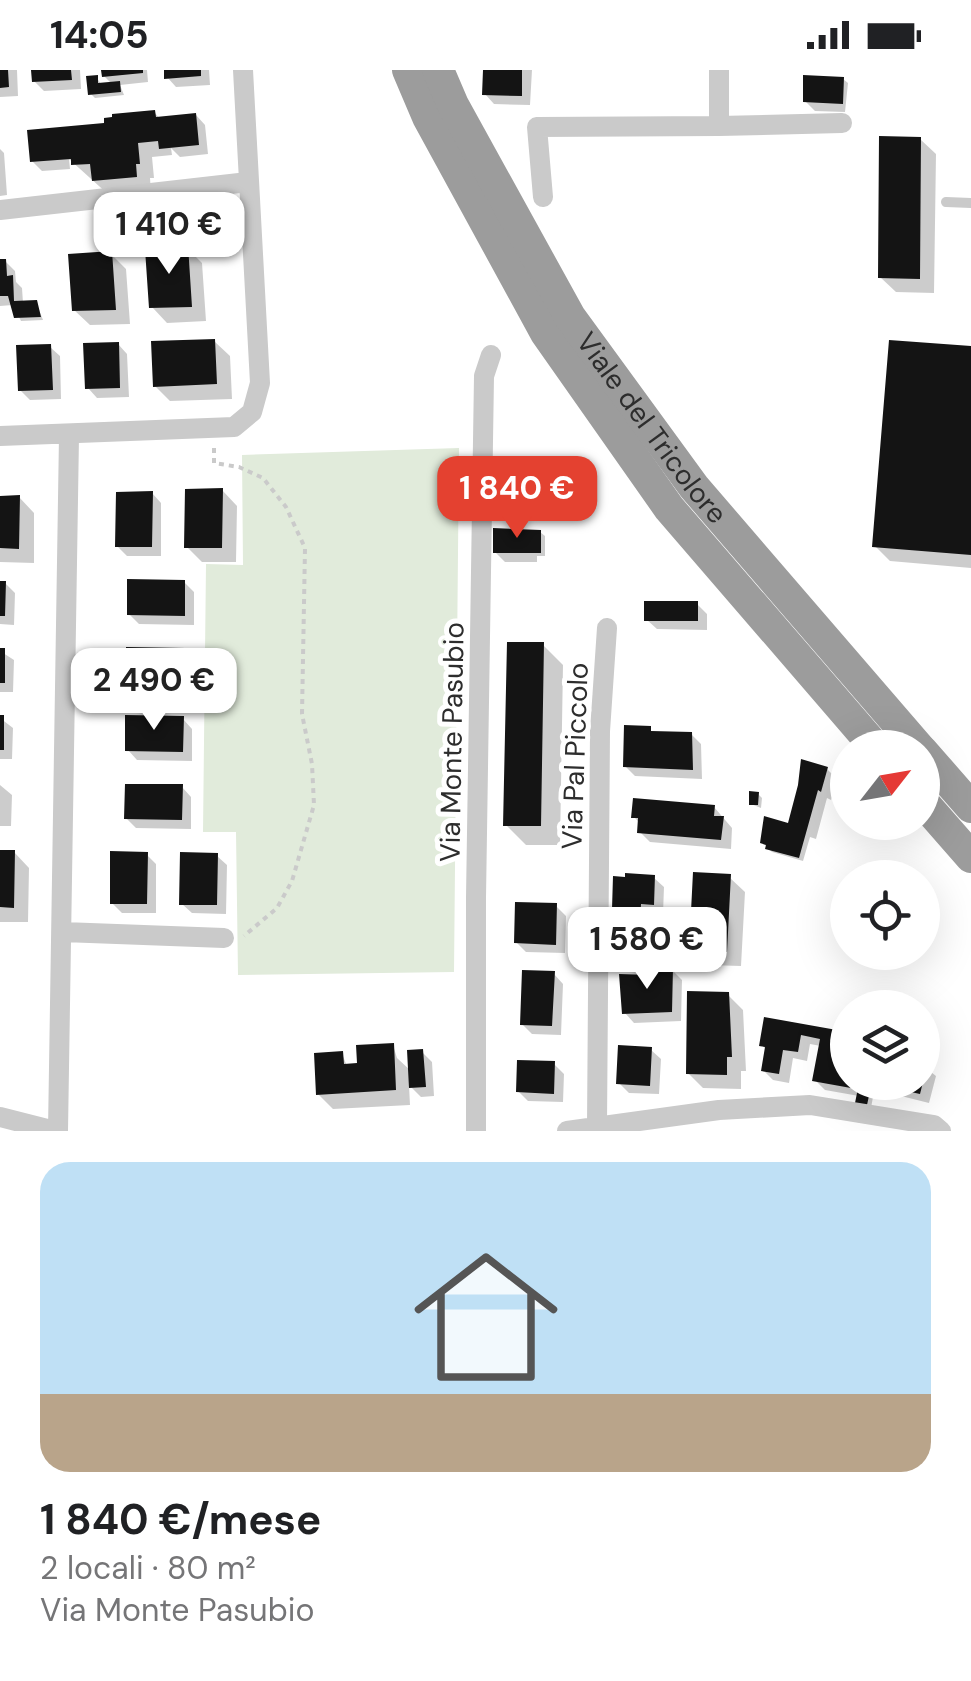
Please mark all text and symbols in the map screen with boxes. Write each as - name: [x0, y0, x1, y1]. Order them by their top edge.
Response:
- text: 14:05: [50, 10, 149, 60]
- pin: 1 410 €: [77, 192, 261, 277]
- text: 1 410 €: [116, 203, 222, 245]
- street label: Viale del Tricolore: [568, 325, 736, 531]
- pin: 1 840 €: [425, 456, 609, 541]
- text: 1 840 €: [459, 467, 575, 509]
- street label: Via Monte Pasubio: [431, 622, 473, 862]
- pin: 2 490 €: [62, 648, 246, 733]
- text: 2 490 €: [93, 659, 215, 701]
- street label: Via Pal Piccolo: [553, 662, 597, 850]
- north arrow: [830, 730, 940, 840]
- map controls: [830, 730, 940, 1100]
- button: locate: [830, 860, 940, 970]
- pin: 1 580 €: [555, 907, 739, 992]
- text: 1 580 €: [590, 918, 704, 960]
- button: layers: [830, 990, 940, 1100]
- icon: home: [396, 1227, 576, 1407]
- text: 1 840 €/mese: [40, 1492, 321, 1547]
- text: 2 locali · 80 m²: [40, 1547, 256, 1589]
- text: Via Monte Pasubio: [40, 1589, 314, 1631]

